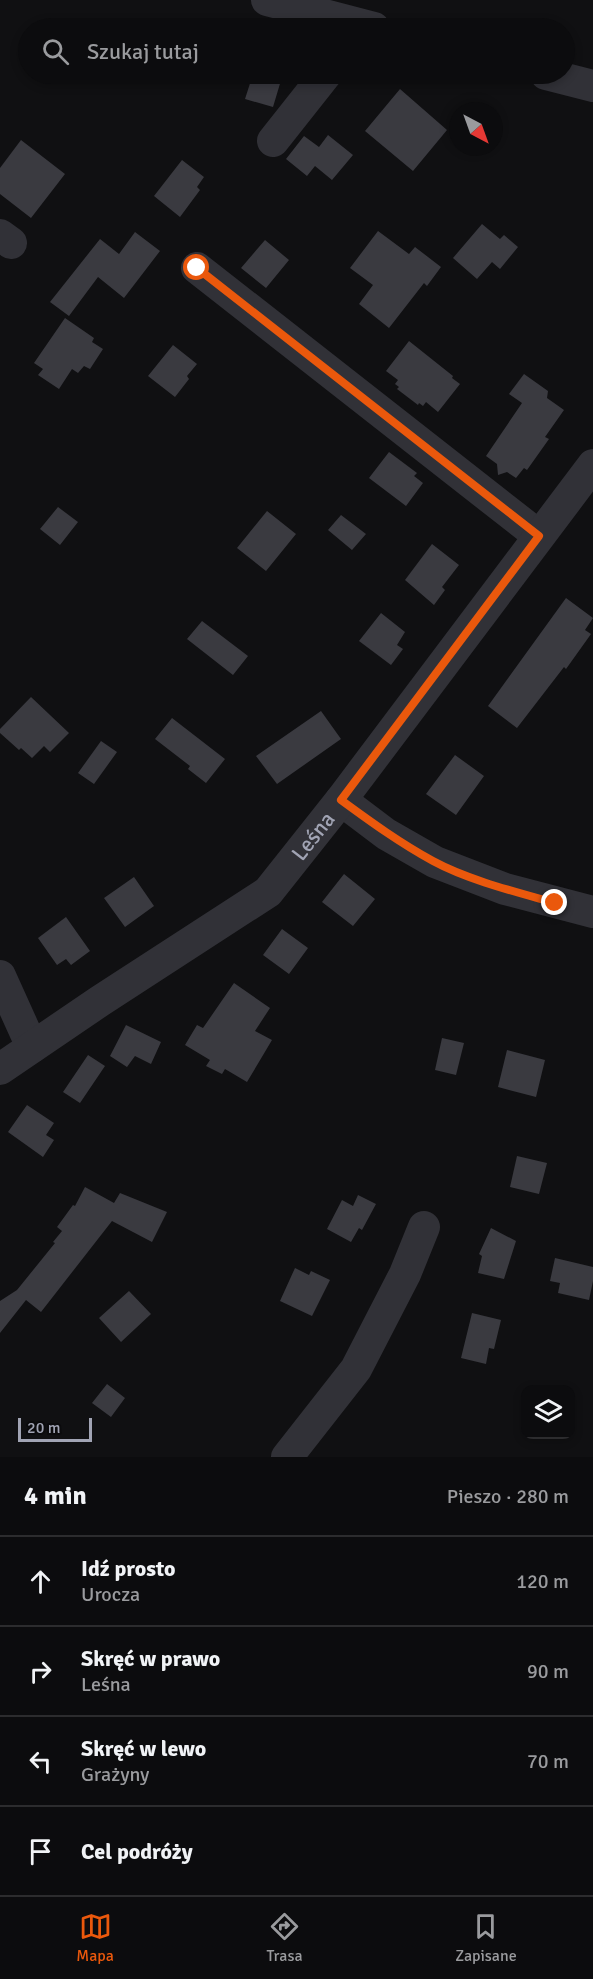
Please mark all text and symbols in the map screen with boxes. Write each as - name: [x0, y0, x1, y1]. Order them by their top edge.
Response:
- search box: [18, 18, 575, 84]
- icon: search: [39, 35, 72, 68]
- text: Szukaj tutaj: [87, 38, 199, 65]
- north arrow: [449, 102, 503, 156]
- route start: [183, 254, 209, 280]
- street label: Leśna: [285, 806, 340, 866]
- route end: [541, 889, 567, 915]
- map controls: [521, 1385, 575, 1439]
- button: layers: [521, 1385, 575, 1439]
- scale bar: [18, 1415, 92, 1442]
- text: 20 m: [27, 1418, 61, 1438]
- text: 4 min: [24, 1480, 87, 1512]
- text: Pieszo · 280 m: [447, 1484, 569, 1509]
- text: Idź prosto: [81, 1555, 176, 1582]
- icon: ahead: [24, 1565, 57, 1598]
- text: 120 m: [516, 1569, 569, 1594]
- text: Urocza: [81, 1582, 140, 1607]
- text: Skręć w prawo: [81, 1645, 220, 1672]
- icon: right: [24, 1655, 57, 1688]
- text: 90 m: [527, 1659, 569, 1684]
- text: Leśna: [81, 1672, 131, 1697]
- text: Skręć w lewo: [81, 1735, 206, 1762]
- icon: left: [24, 1745, 57, 1778]
- text: 70 m: [527, 1749, 569, 1774]
- text: Grażyny: [81, 1762, 149, 1787]
- icon: arrive: [24, 1835, 57, 1868]
- text: Cel podróży: [81, 1838, 193, 1865]
- tab: Mapa: [76, 1910, 114, 1966]
- tab: Trasa: [266, 1910, 303, 1966]
- tab: Zapisane: [455, 1910, 517, 1966]

